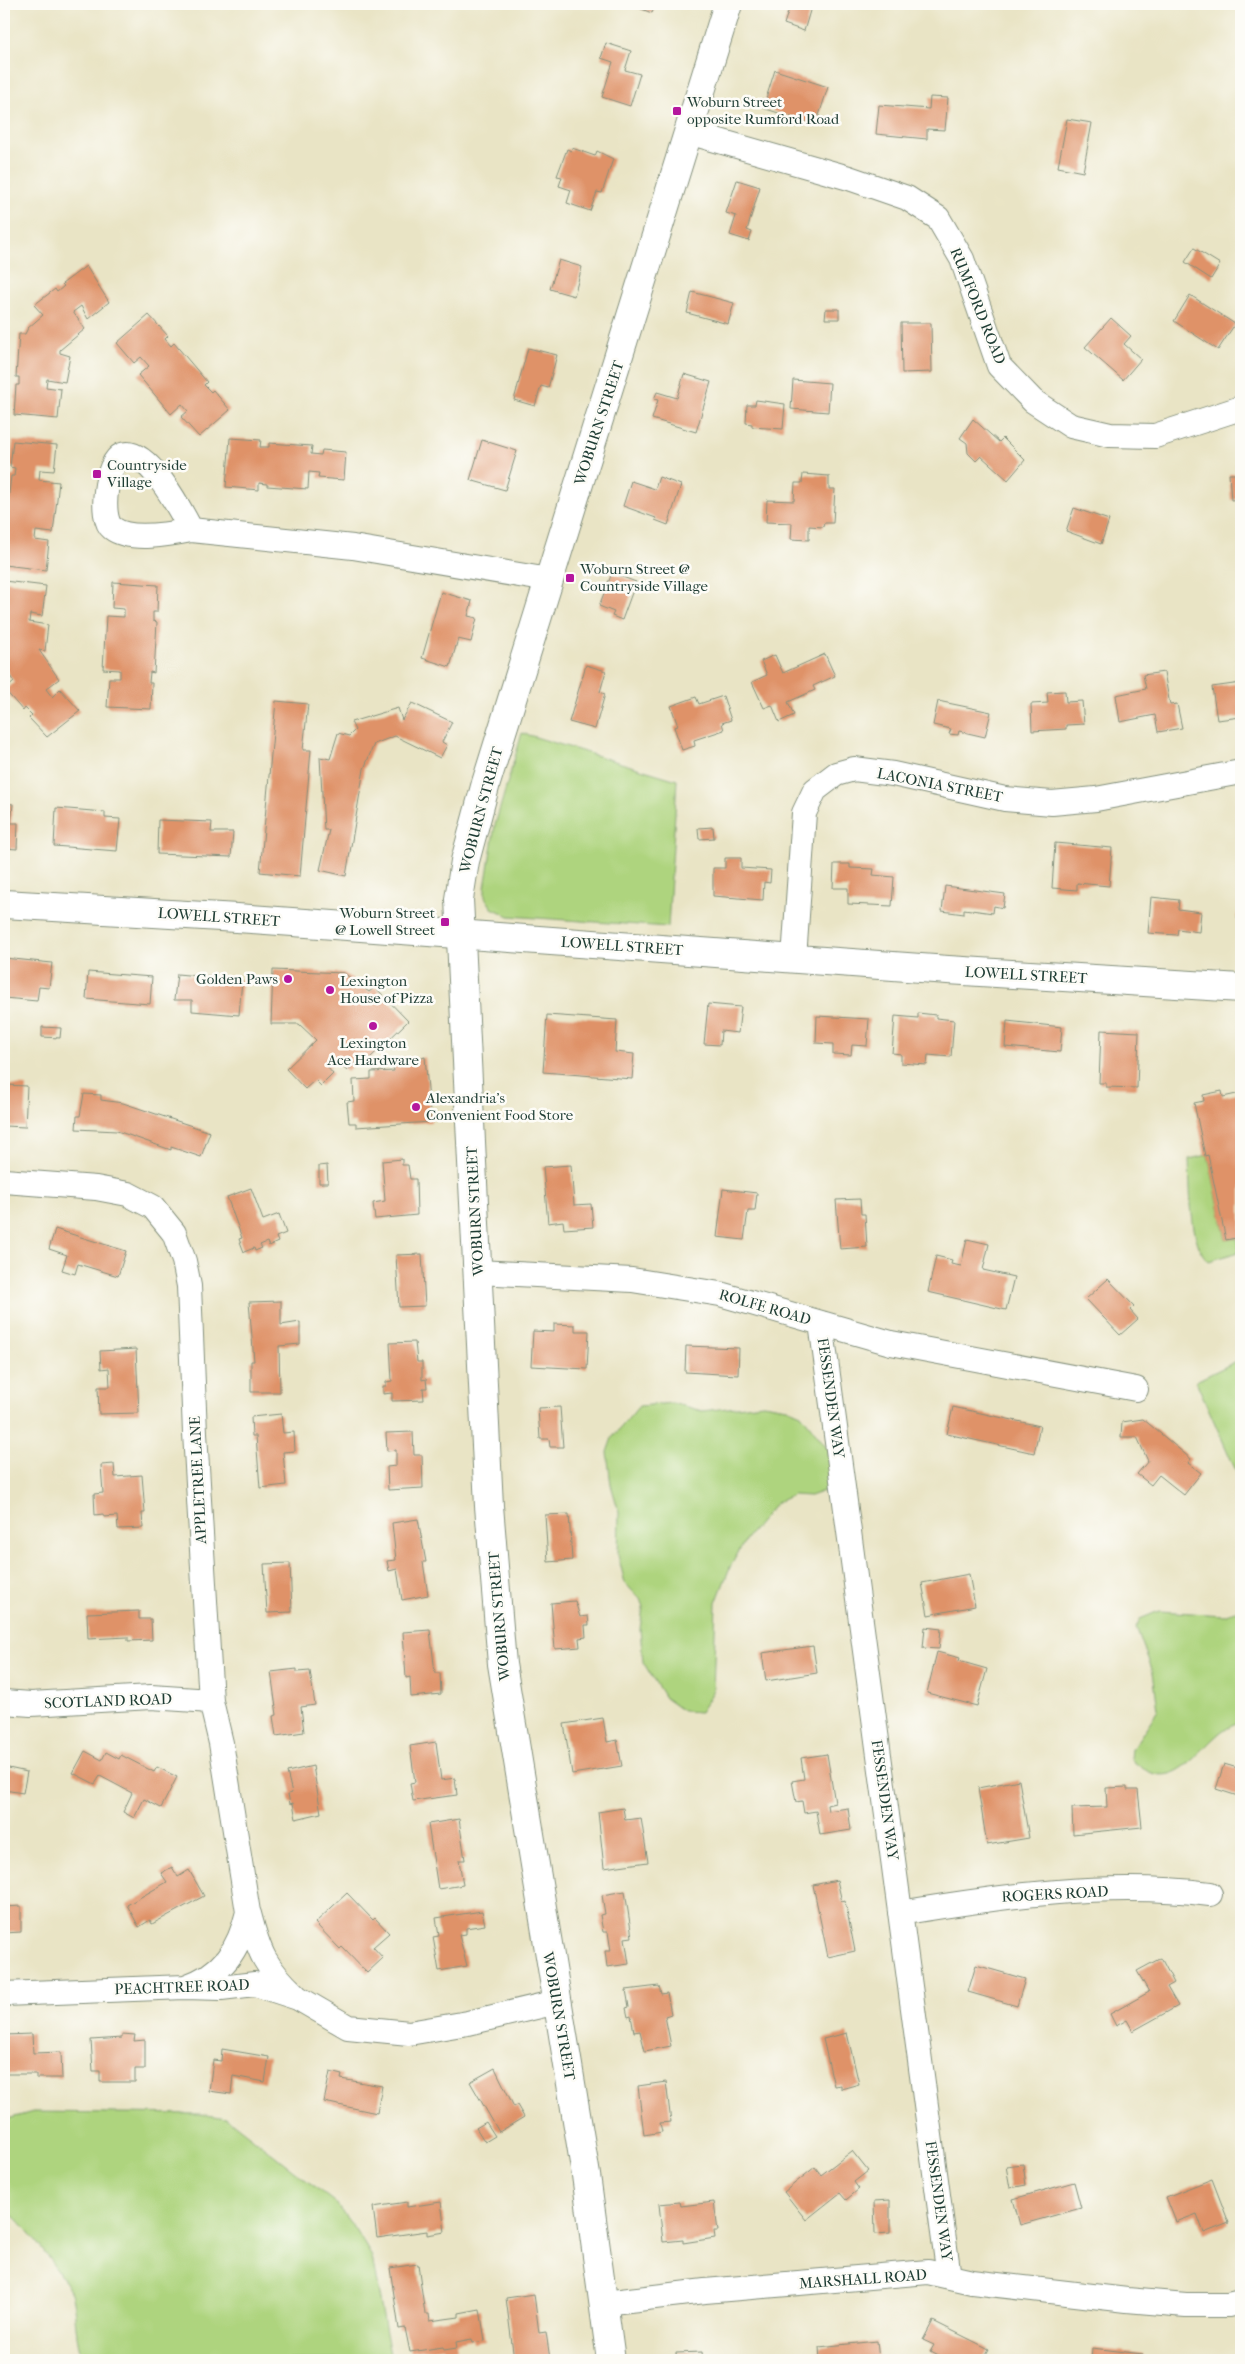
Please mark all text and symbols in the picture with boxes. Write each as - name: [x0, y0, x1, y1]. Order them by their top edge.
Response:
- place label: Woburn Street opposite Rumford Road: [686, 93, 840, 128]
- marker: Woburn Street opposite Rumford Road: [671, 105, 683, 117]
- street label: RUMFORD ROAD: [946, 245, 1010, 367]
- street label: WOBURN STREET: [570, 358, 628, 489]
- place label: Countryside Village: [106, 456, 187, 491]
- marker: Countryside Village: [91, 468, 103, 480]
- place label: Woburn Street @ Countryside Village: [579, 560, 708, 595]
- marker: Woburn Street @ Countryside Village: [564, 572, 576, 584]
- street label: WOBURN STREET: [455, 744, 507, 876]
- street label: LACONIA STREET: [876, 764, 1005, 806]
- street label: LOWELL STREET: [157, 904, 282, 930]
- place label: Woburn Street @ Lowell Street: [335, 904, 436, 939]
- marker: Woburn Street @ Lowell Street: [439, 916, 451, 928]
- street label: LOWELL STREET: [560, 933, 685, 959]
- street label: LOWELL STREET: [964, 963, 1089, 987]
- place label: Golden Paws: [196, 970, 278, 988]
- place label: Lexington House of Pizza: [340, 972, 434, 1007]
- marker: Golden Paws: [282, 973, 294, 985]
- marker: Lexington House of Pizza: [324, 984, 336, 996]
- marker: Lexington Ace Hardware: [367, 1020, 379, 1032]
- place label: Lexington Ace Hardware: [326, 1034, 419, 1069]
- place label: Alexandria's Convenient Food Store: [425, 1089, 574, 1124]
- marker: Alexandria's Convenient Food Store: [410, 1101, 422, 1113]
- street label: WOBURN STREET: [463, 1145, 487, 1277]
- street label: ROLFE ROAD: [717, 1285, 813, 1329]
- street label: FESSENDEN WAY: [814, 1337, 848, 1460]
- street label: APPLETREE LANE: [186, 1416, 210, 1545]
- street label: WOBURN STREET: [484, 1550, 514, 1683]
- street label: SCOTLAND ROAD: [44, 1690, 172, 1712]
- street label: FESSENDEN WAY: [868, 1739, 902, 1862]
- street label: ROGERS ROAD: [1001, 1882, 1109, 1906]
- street label: WOBURN STREET: [539, 1949, 579, 2082]
- street label: PEACHTREE ROAD: [114, 1976, 250, 1998]
- street label: FESSENDEN WAY: [922, 2140, 956, 2263]
- street label: MARSHALL ROAD: [798, 2266, 928, 2292]

